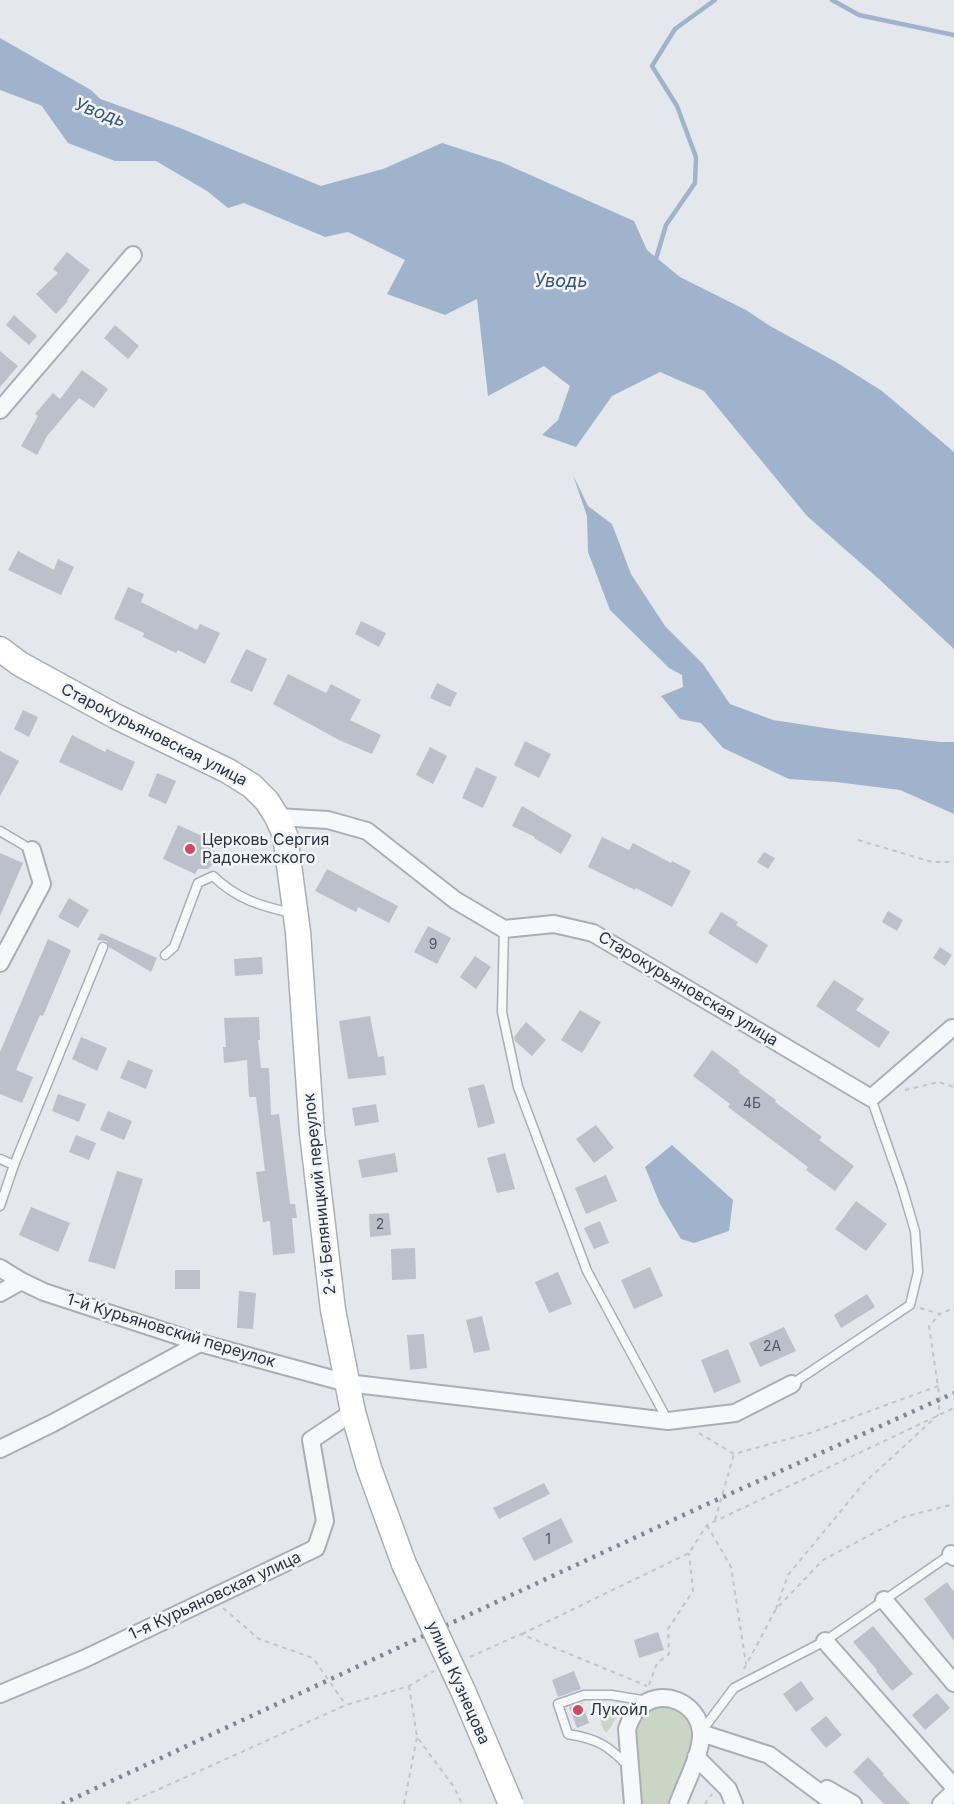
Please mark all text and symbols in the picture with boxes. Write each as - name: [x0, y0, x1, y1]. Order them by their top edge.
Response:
- water label: Уводь: [71, 94, 129, 132]
- water label: Уводь: [535, 271, 587, 293]
- street label: Старокурьяновская улица: [58, 680, 250, 790]
- place label: Церковь Сергия Радонежского: [202, 830, 329, 868]
- marker: Церковь Сергия Радонежского: [183, 842, 197, 856]
- street label: Старокурьяновская улица: [595, 928, 781, 1050]
- house number: 9: [429, 937, 437, 953]
- street label: 2-й Беляницкий переулок: [300, 1092, 340, 1296]
- house number: 4Б: [743, 1096, 761, 1112]
- house number: 2: [376, 1217, 384, 1233]
- street label: 1-й Курьяновский переулок: [64, 1290, 278, 1372]
- house number: 2А: [763, 1339, 781, 1355]
- house number: 1: [545, 1532, 551, 1548]
- street label: 1-я Курьяновская улица: [126, 1548, 304, 1644]
- street label: улица Кузнецова: [422, 1619, 494, 1747]
- place label: Лукойл: [590, 1700, 648, 1720]
- marker: Лукойл: [571, 1703, 585, 1717]

